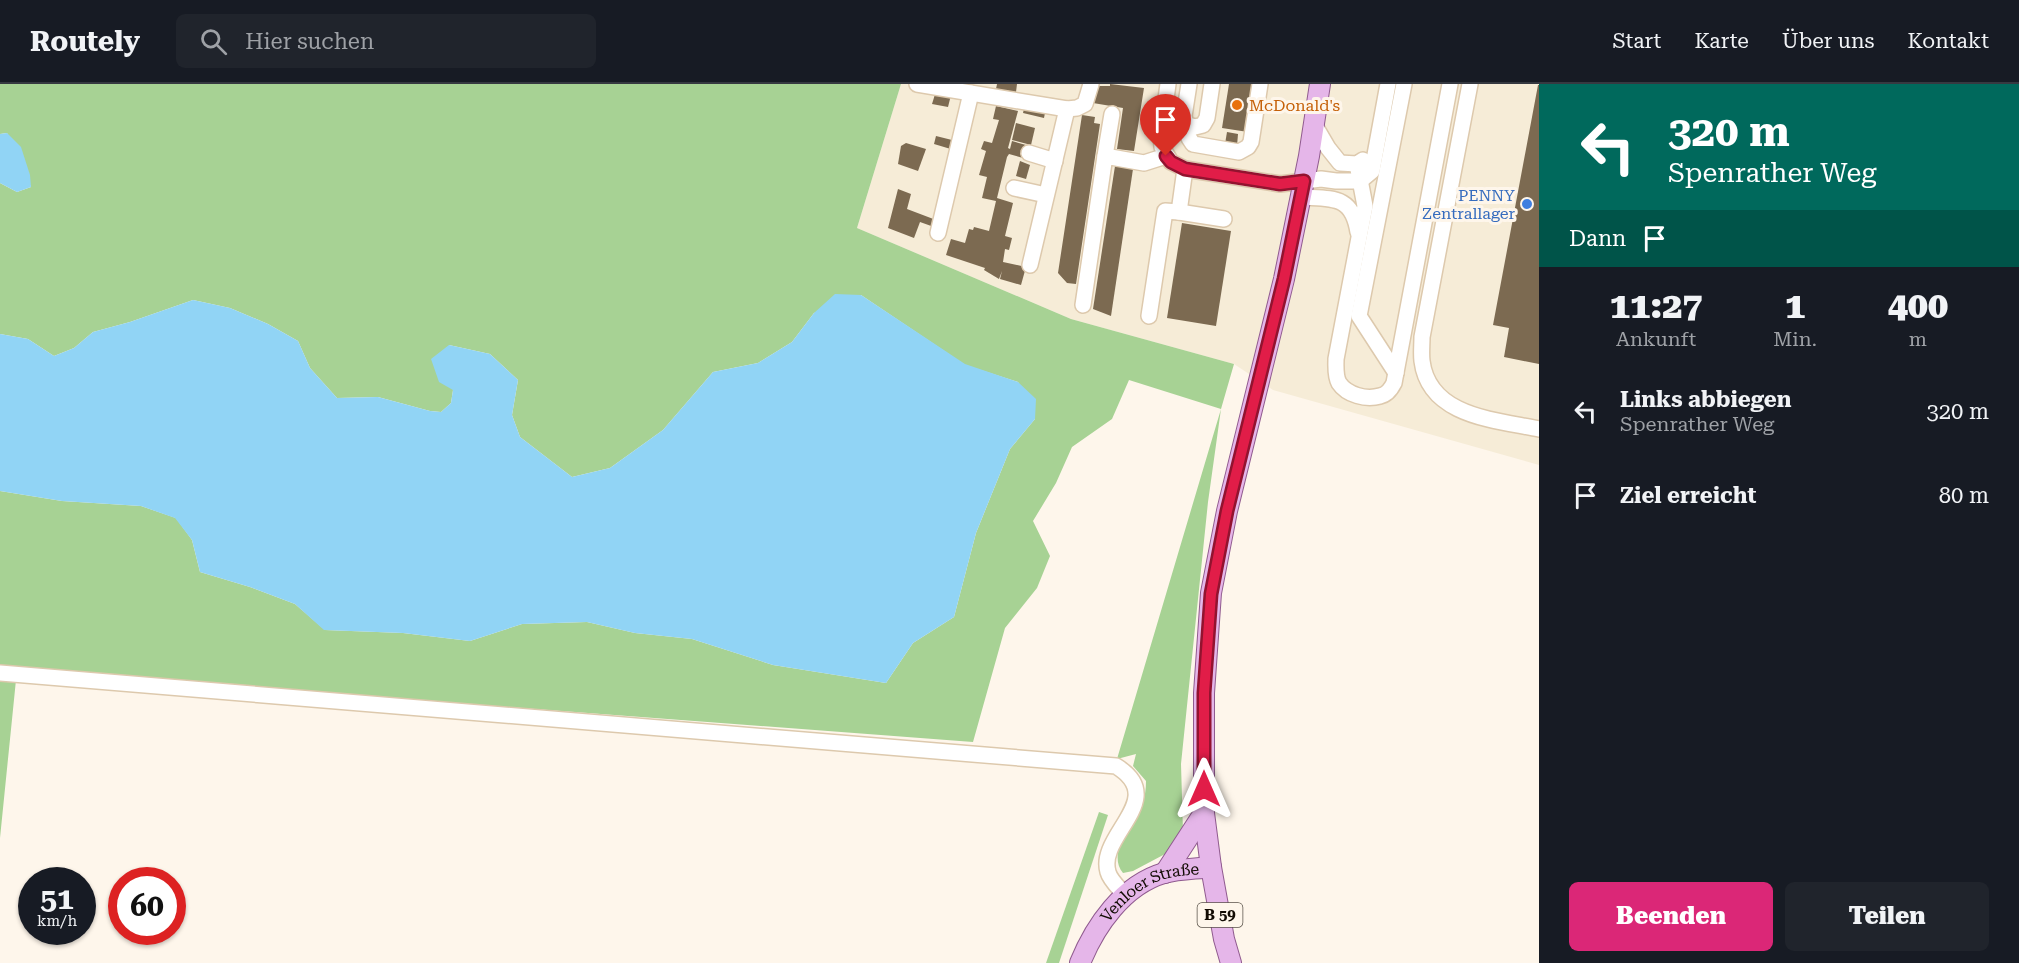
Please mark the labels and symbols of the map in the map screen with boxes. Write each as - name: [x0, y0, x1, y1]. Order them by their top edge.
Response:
- pin: [1140, 94, 1191, 156]
- place label: McDonald's: [1249, 96, 1341, 115]
- marker: McDonald's: [1230, 98, 1244, 112]
- place label: PENNY Zentrallager: [1422, 186, 1515, 223]
- marker: PENNY Zentrallager: [1520, 197, 1534, 211]
- position arrow: [1172, 757, 1236, 821]
- street label: Venloer Straße: [1096, 859, 1200, 926]
- speed limit sign: 60: [108, 867, 186, 945]
- road number: B 59: [1198, 903, 1242, 927]

